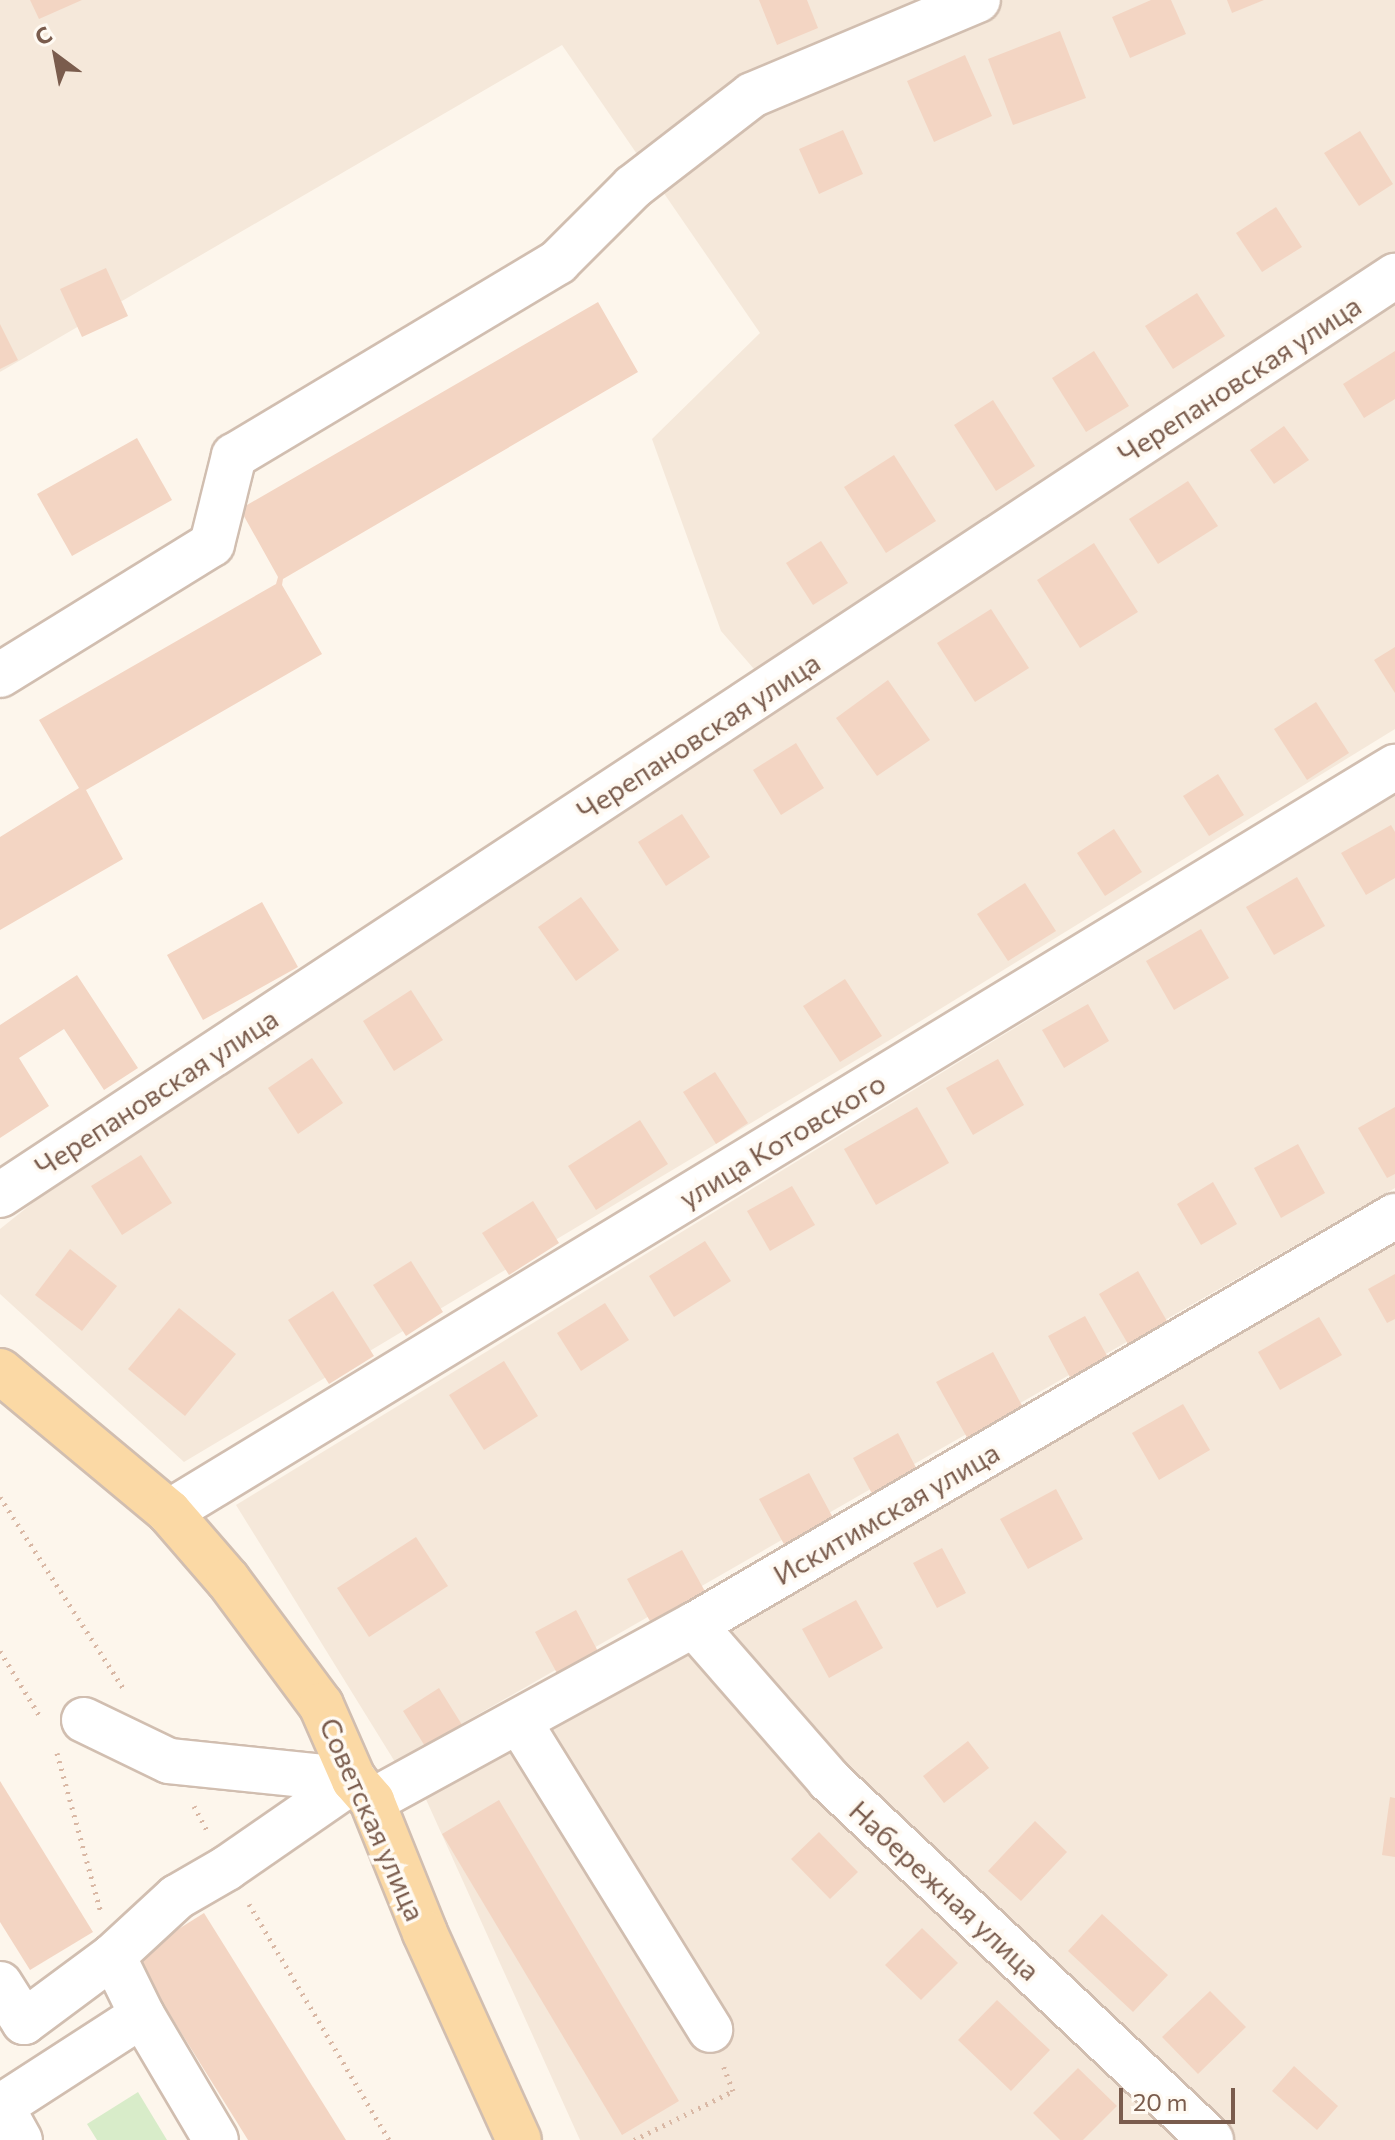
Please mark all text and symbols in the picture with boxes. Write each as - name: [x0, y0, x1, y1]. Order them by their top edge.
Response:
- north arrow: [16, 16, 96, 96]
- text: С: [29, 20, 57, 51]
- street label: Черепановская улица: [1111, 288, 1367, 470]
- street label: Черепановская улица: [570, 645, 826, 827]
- street label: Черепановская улица: [28, 1001, 284, 1183]
- street label: улица Котовского: [673, 1065, 891, 1215]
- street label: Искитимская улица: [767, 1435, 1005, 1591]
- street label: Советская улица: [313, 1712, 433, 1926]
- street label: Набережная улица: [843, 1793, 1047, 1987]
- scale bar: [1123, 2072, 1239, 2122]
- text: 20 m: [1133, 2087, 1187, 2116]

